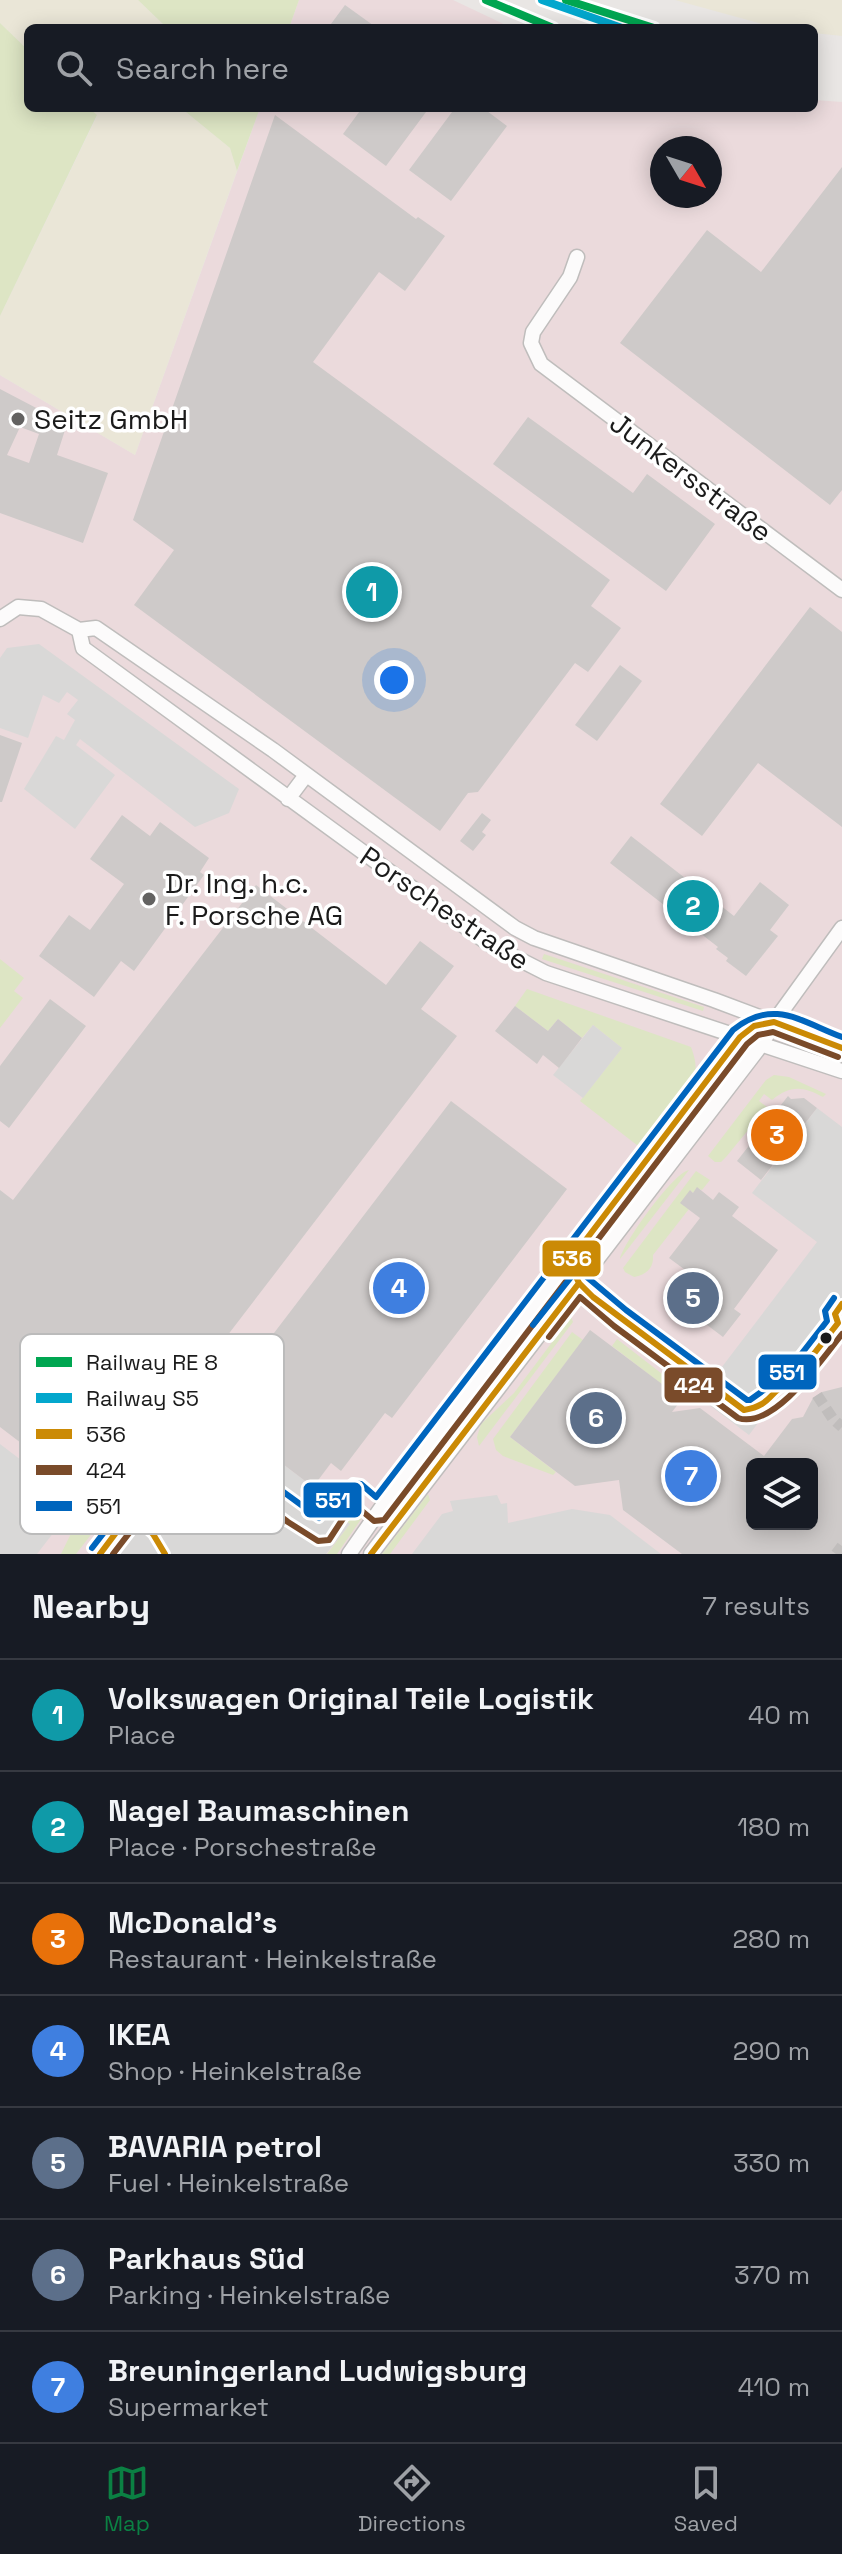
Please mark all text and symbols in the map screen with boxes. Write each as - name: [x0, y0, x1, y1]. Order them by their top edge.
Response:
- search box: [24, 24, 818, 112]
- icon: search: [52, 46, 96, 90]
- text: Search here: [116, 49, 289, 88]
- north arrow: [650, 136, 722, 208]
- place label: Seitz GmbH: [34, 401, 188, 437]
- street label: Junkersstraße: [603, 404, 779, 550]
- marker: Seitz GmbH: [9, 410, 27, 428]
- pin: 1: [346, 562, 398, 622]
- your location: [374, 660, 414, 700]
- street label: Porschestraße: [353, 838, 537, 978]
- place label: Dr. Ing. h.c. F. Porsche AG: [165, 865, 343, 933]
- pin: 2: [667, 876, 719, 936]
- marker: Dr. Ing. h.c. F. Porsche AG: [140, 890, 158, 908]
- pin: 3: [751, 1105, 803, 1165]
- line badge: 536: [541, 1239, 602, 1278]
- text: 536: [552, 1244, 592, 1272]
- pin: 4: [373, 1258, 425, 1318]
- pin: 5: [667, 1268, 719, 1328]
- unlabelled marker: [818, 1330, 834, 1346]
- legend: [20, 1334, 284, 1534]
- text: Railway RE 8: [86, 1348, 218, 1376]
- line badge: 551: [757, 1353, 818, 1391]
- text: 551: [769, 1358, 805, 1386]
- line badge: 424: [663, 1366, 724, 1404]
- text: 424: [674, 1371, 714, 1399]
- text: Railway S5: [86, 1384, 199, 1412]
- pin: 6: [570, 1388, 622, 1448]
- text: 536: [86, 1420, 126, 1448]
- pin: 7: [665, 1446, 717, 1506]
- text: 424: [86, 1456, 126, 1484]
- map controls: [746, 1458, 818, 1530]
- button: layers: [746, 1458, 818, 1530]
- line badge: 551: [302, 1481, 363, 1519]
- text: 551: [315, 1486, 351, 1514]
- text: 551: [86, 1492, 121, 1520]
- text: Nearby: [32, 1585, 150, 1628]
- text: 7 results: [702, 1589, 810, 1623]
- text: Volkswagen Original Teile Logistik: [108, 1679, 594, 1718]
- text: 1: [52, 1698, 64, 1732]
- text: 40 m: [748, 1698, 810, 1732]
- text: Place: [108, 1718, 176, 1752]
- text: Nagel Baumaschinen: [108, 1791, 409, 1830]
- text: 2: [50, 1810, 66, 1844]
- text: 180 m: [737, 1810, 810, 1844]
- text: Place · Porschestraße: [108, 1830, 377, 1864]
- text: McDonald's: [108, 1903, 278, 1942]
- text: 3: [50, 1922, 66, 1956]
- text: 280 m: [732, 1922, 810, 1956]
- text: Restaurant · Heinkelstraße: [108, 1942, 437, 1976]
- text: IKEA: [108, 2015, 170, 2054]
- text: 4: [50, 2034, 66, 2068]
- text: 290 m: [733, 2034, 810, 2068]
- text: Shop · Heinkelstraße: [108, 2054, 362, 2088]
- text: BAVARIA petrol: [108, 2127, 322, 2166]
- text: 5: [50, 2146, 66, 2180]
- text: 330 m: [733, 2146, 810, 2180]
- text: Fuel · Heinkelstraße: [108, 2166, 349, 2200]
- text: Parkhaus Süd: [108, 2239, 305, 2278]
- text: 6: [50, 2258, 66, 2292]
- text: 370 m: [734, 2258, 810, 2292]
- text: Parking · Heinkelstraße: [108, 2278, 391, 2312]
- text: Breuningerland Ludwigsburg: [108, 2351, 527, 2390]
- text: 7: [51, 2370, 65, 2404]
- text: 410 m: [738, 2370, 810, 2404]
- text: Supermarket: [108, 2390, 269, 2424]
- tab: Map: [104, 2461, 150, 2537]
- tab: Directions: [358, 2461, 466, 2537]
- tab: Saved: [674, 2461, 738, 2537]

